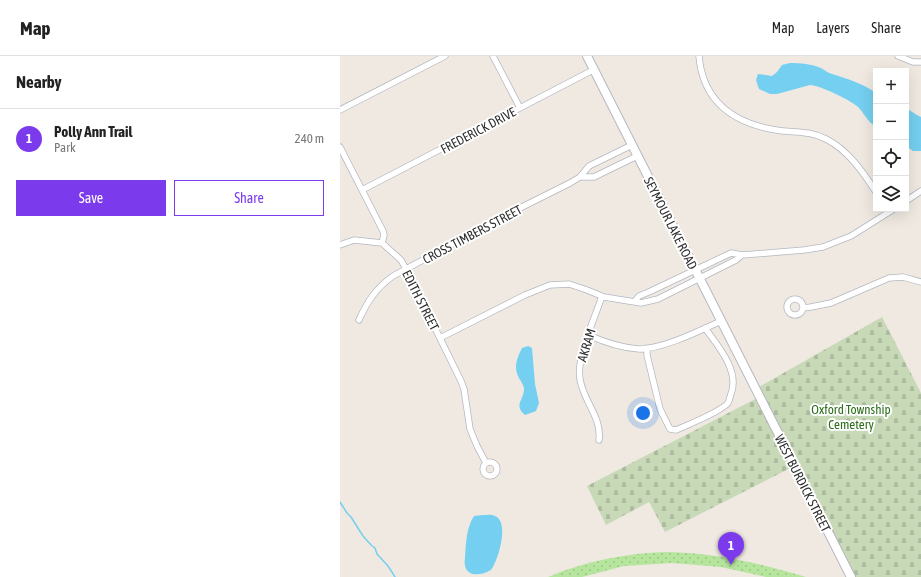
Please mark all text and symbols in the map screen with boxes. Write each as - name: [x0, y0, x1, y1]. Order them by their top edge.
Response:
- text: Map: [20, 17, 51, 39]
- text: Map: [772, 20, 794, 36]
- text: Layers: [816, 20, 849, 36]
- text: Share: [871, 20, 901, 36]
- map controls: [873, 68, 909, 212]
- button: +: [873, 68, 909, 104]
- text: Nearby: [16, 72, 62, 92]
- street label: FREDERICK DRIVE: [438, 104, 519, 157]
- button: −: [873, 104, 909, 140]
- text: Polly Ann Trail: [54, 123, 132, 140]
- text: 1: [26, 131, 32, 146]
- text: 240 m: [295, 131, 324, 146]
- text: Park: [54, 140, 76, 155]
- button: locate: [873, 140, 909, 176]
- street label: SEYMOUR LAKE ROAD: [641, 174, 700, 272]
- button: layers: [873, 176, 909, 212]
- button: Save: [16, 180, 166, 216]
- button: Share: [174, 180, 324, 216]
- street label: CROSS TIMBERS STREET: [420, 202, 525, 267]
- street label: EDITH STREET: [399, 268, 442, 333]
- street label: AKRAM: [574, 327, 599, 364]
- park label: Oxford Township Cemetery: [811, 402, 891, 432]
- your location: [633, 403, 653, 423]
- street label: WEST BURDICK STREET: [772, 432, 834, 535]
- pin: 1: [718, 532, 744, 565]

